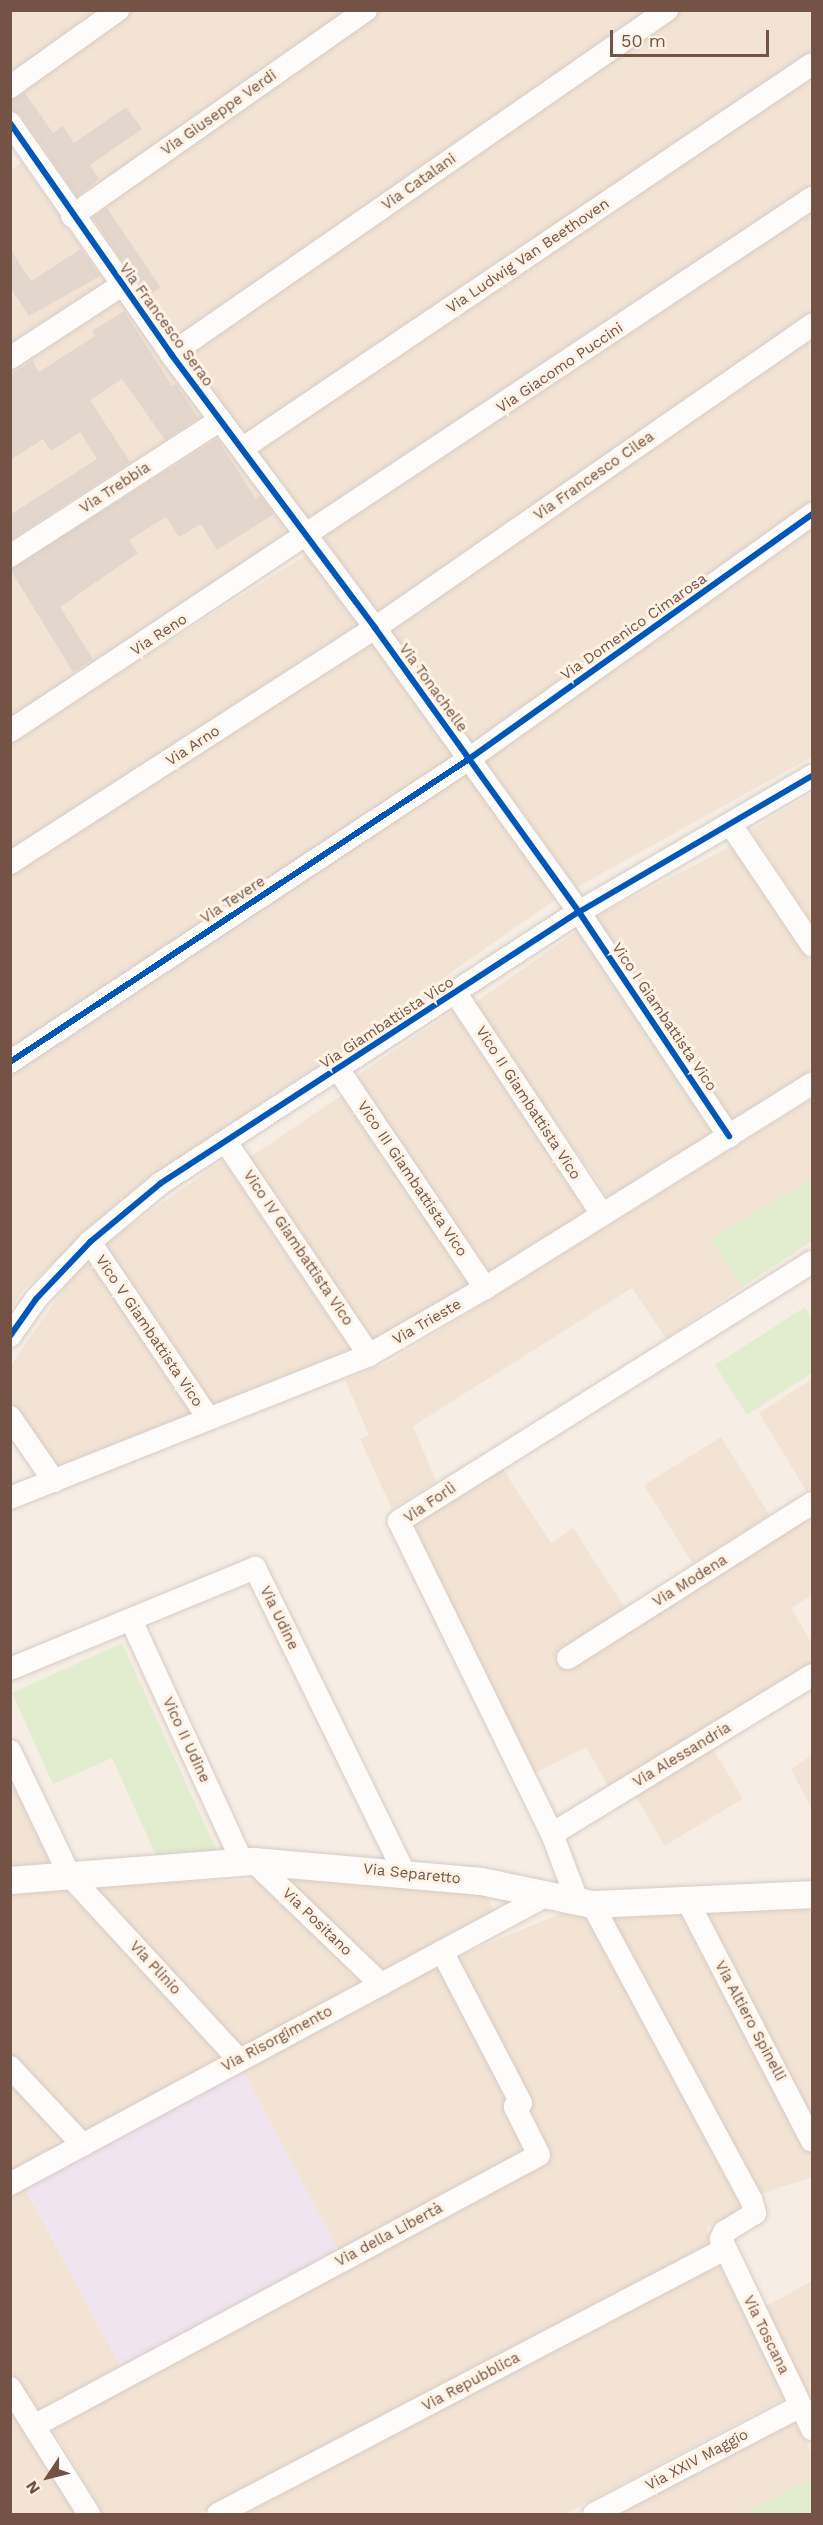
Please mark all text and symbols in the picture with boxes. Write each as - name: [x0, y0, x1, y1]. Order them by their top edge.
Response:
- scale bar: [613, 18, 772, 56]
- text: 50 m: [621, 30, 666, 51]
- street label: Via Giuseppe Verdi: [158, 66, 280, 160]
- street label: Via Catalani: [378, 150, 460, 214]
- street label: Via Ludwig Van Beethoven: [443, 194, 613, 318]
- street label: Via Francesco Serao: [115, 260, 217, 390]
- street label: Via Giacomo Puccini: [493, 319, 627, 417]
- street label: Via Francesco Cilea: [530, 428, 658, 524]
- street label: Via Trebbia: [76, 458, 154, 518]
- street label: Via Domenico Cimarosa: [557, 570, 711, 684]
- street label: Via Reno: [127, 610, 191, 660]
- street label: Via Tonachelle: [395, 640, 471, 736]
- street label: Via Arno: [162, 722, 224, 770]
- street label: Via Tevere: [197, 872, 269, 928]
- street label: Vico I Giambattista Vico: [607, 939, 721, 1095]
- street label: Via Giambattista Vico: [316, 973, 458, 1073]
- street label: Vico II Giambattista Vico: [471, 1023, 585, 1183]
- street label: Vico III Giambattista Vico: [353, 1098, 471, 1260]
- street label: Vico IV Giambattista Vico: [239, 1166, 357, 1330]
- street label: Vico V Giambattista Vico: [91, 1251, 207, 1411]
- street label: Via Trieste: [389, 1295, 465, 1349]
- street label: Via Forlì: [400, 1479, 460, 1527]
- street label: Via Modena: [649, 1551, 731, 1611]
- street label: Via Udine: [256, 1583, 302, 1653]
- street label: Vico II Udine: [158, 1694, 214, 1786]
- street label: Via Alessandria: [629, 1718, 735, 1792]
- street label: Via Separetto: [362, 1860, 462, 1888]
- street label: Via Positano: [278, 1884, 356, 1960]
- street label: Via Plinio: [125, 1937, 185, 1999]
- street label: Via Altiero Spinelli: [710, 1957, 790, 2085]
- street label: Via Risorgimento: [218, 2002, 336, 2076]
- street label: Via della Libertà: [332, 2199, 446, 2271]
- street label: Via Toscana: [739, 2292, 793, 2378]
- street label: Via Repubblica: [419, 2349, 523, 2415]
- street label: Via XXIV Maggio: [642, 2425, 752, 2495]
- north arrow: [18, 2447, 78, 2507]
- text: N: [22, 2477, 44, 2498]

